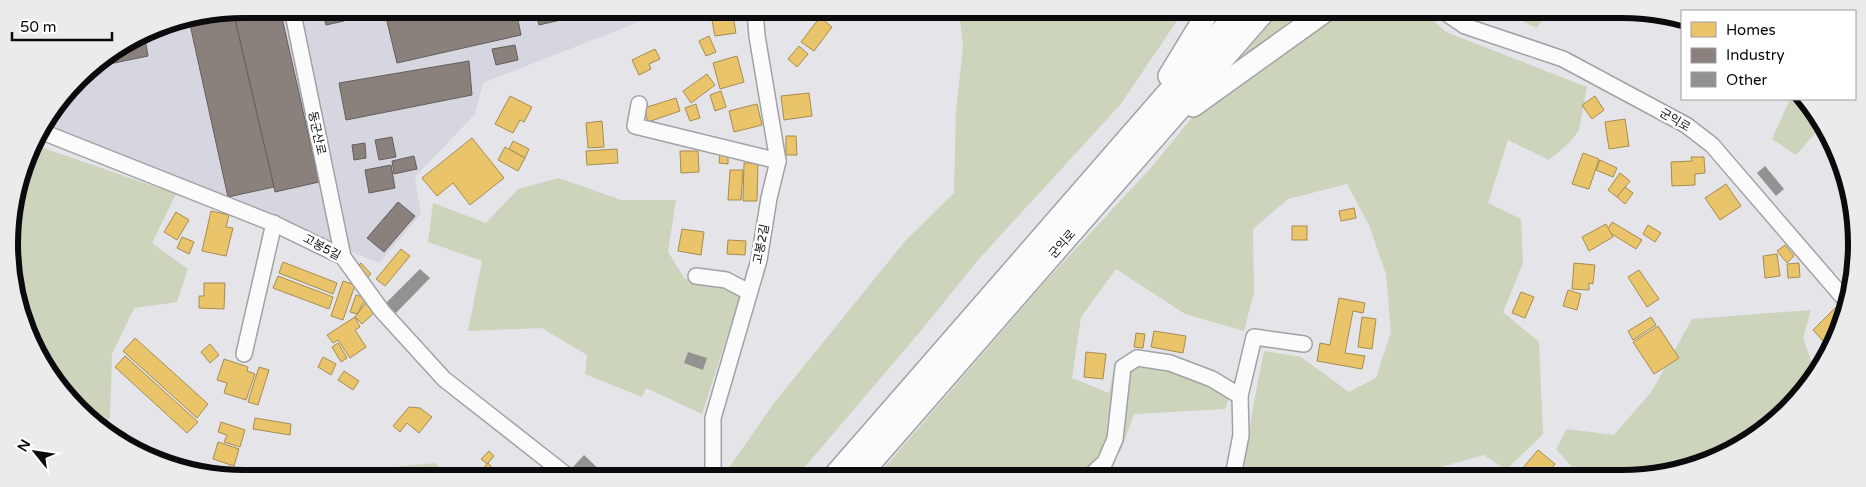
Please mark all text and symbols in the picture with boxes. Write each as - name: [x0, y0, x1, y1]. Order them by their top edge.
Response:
- scale bar: [12, 10, 112, 42]
- legend: [1681, 10, 1856, 100]
- text: 50 m: [20, 18, 57, 36]
- text: Homes: [1726, 21, 1776, 39]
- text: Industry: [1726, 46, 1785, 64]
- text: Other: [1726, 71, 1768, 89]
- street label: 군익로: [1657, 106, 1693, 134]
- street label: 동군산로: [306, 110, 328, 156]
- street label: 고봉2길: [750, 223, 772, 265]
- street label: 군익로: [1046, 227, 1078, 261]
- street label: 고봉5길: [301, 231, 343, 263]
- north arrow: [10, 427, 60, 477]
- text: N: [14, 437, 34, 455]

